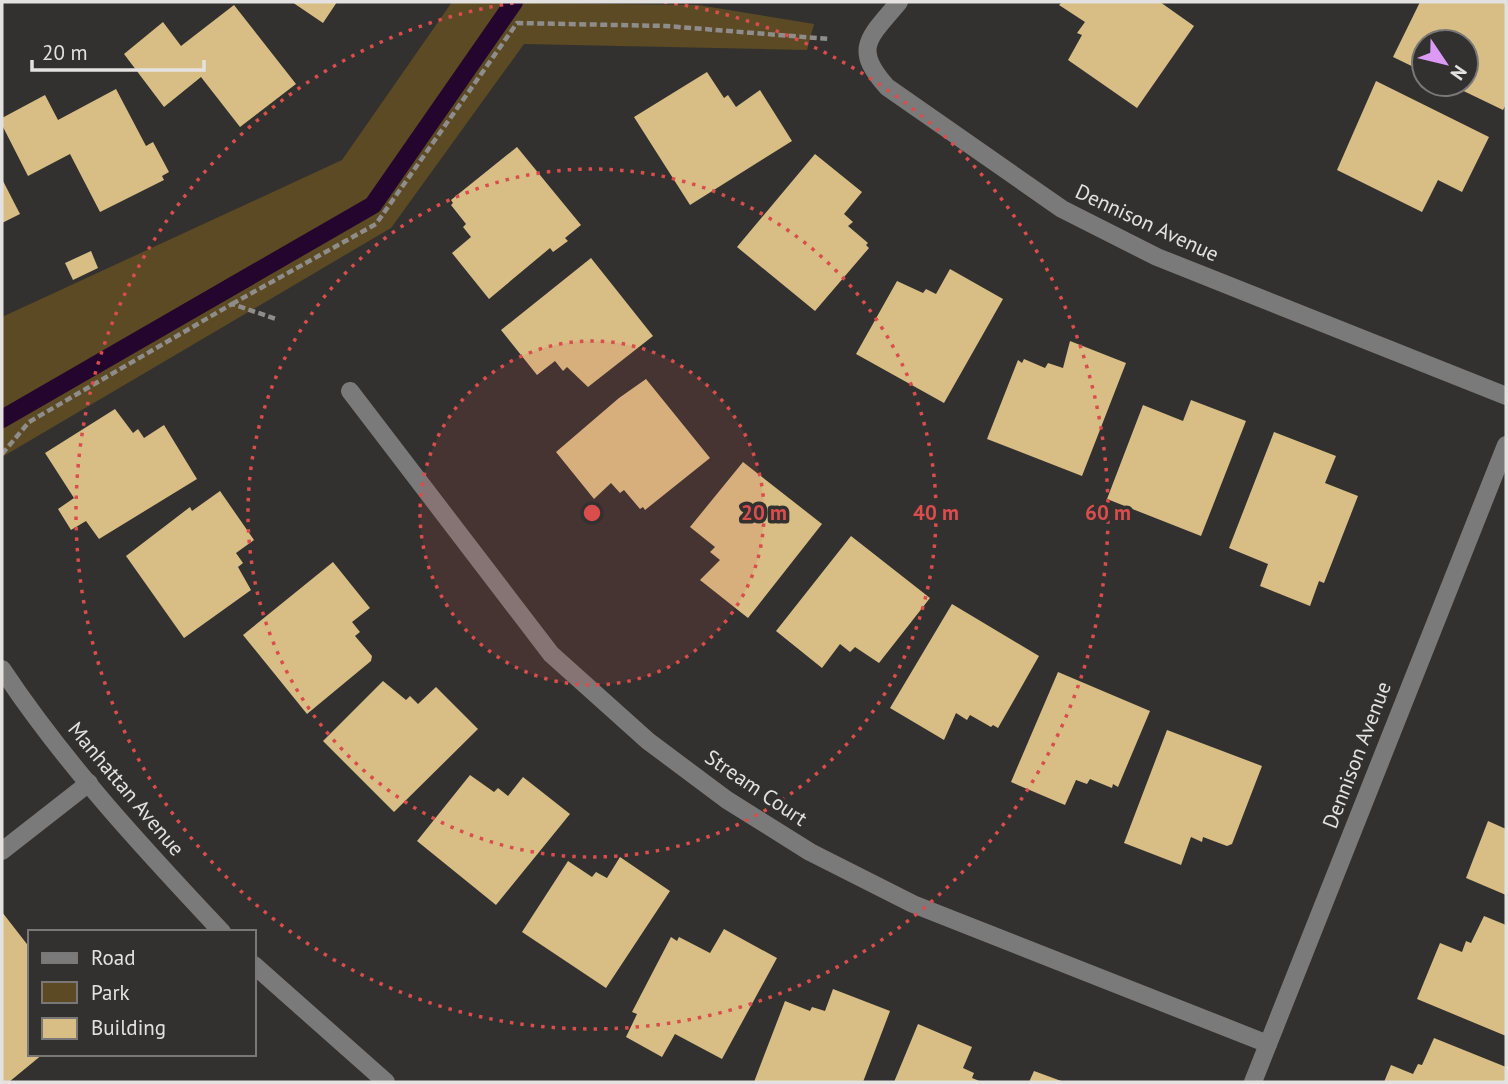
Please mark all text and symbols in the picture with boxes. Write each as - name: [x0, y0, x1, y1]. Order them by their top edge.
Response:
- scale bar: [32, 28, 203, 72]
- north arrow: [1410, 28, 1480, 98]
- text: 20 m: [42, 39, 88, 66]
- text: N: [1446, 61, 1472, 85]
- street label: Dennison Avenue: [1071, 178, 1223, 268]
- text: 20 m: [741, 499, 787, 526]
- text: 40 m: [913, 499, 959, 526]
- text: 60 m: [1085, 499, 1131, 526]
- centre of rings: [580, 501, 604, 525]
- street label: Dennison Avenue: [1316, 678, 1397, 832]
- street label: Manhattan Avenue: [62, 716, 190, 861]
- street label: Stream Court: [700, 743, 813, 832]
- legend: [28, 930, 256, 1056]
- text: Road: [91, 944, 135, 971]
- text: Park: [91, 979, 130, 1006]
- text: Building: [91, 1014, 166, 1041]

